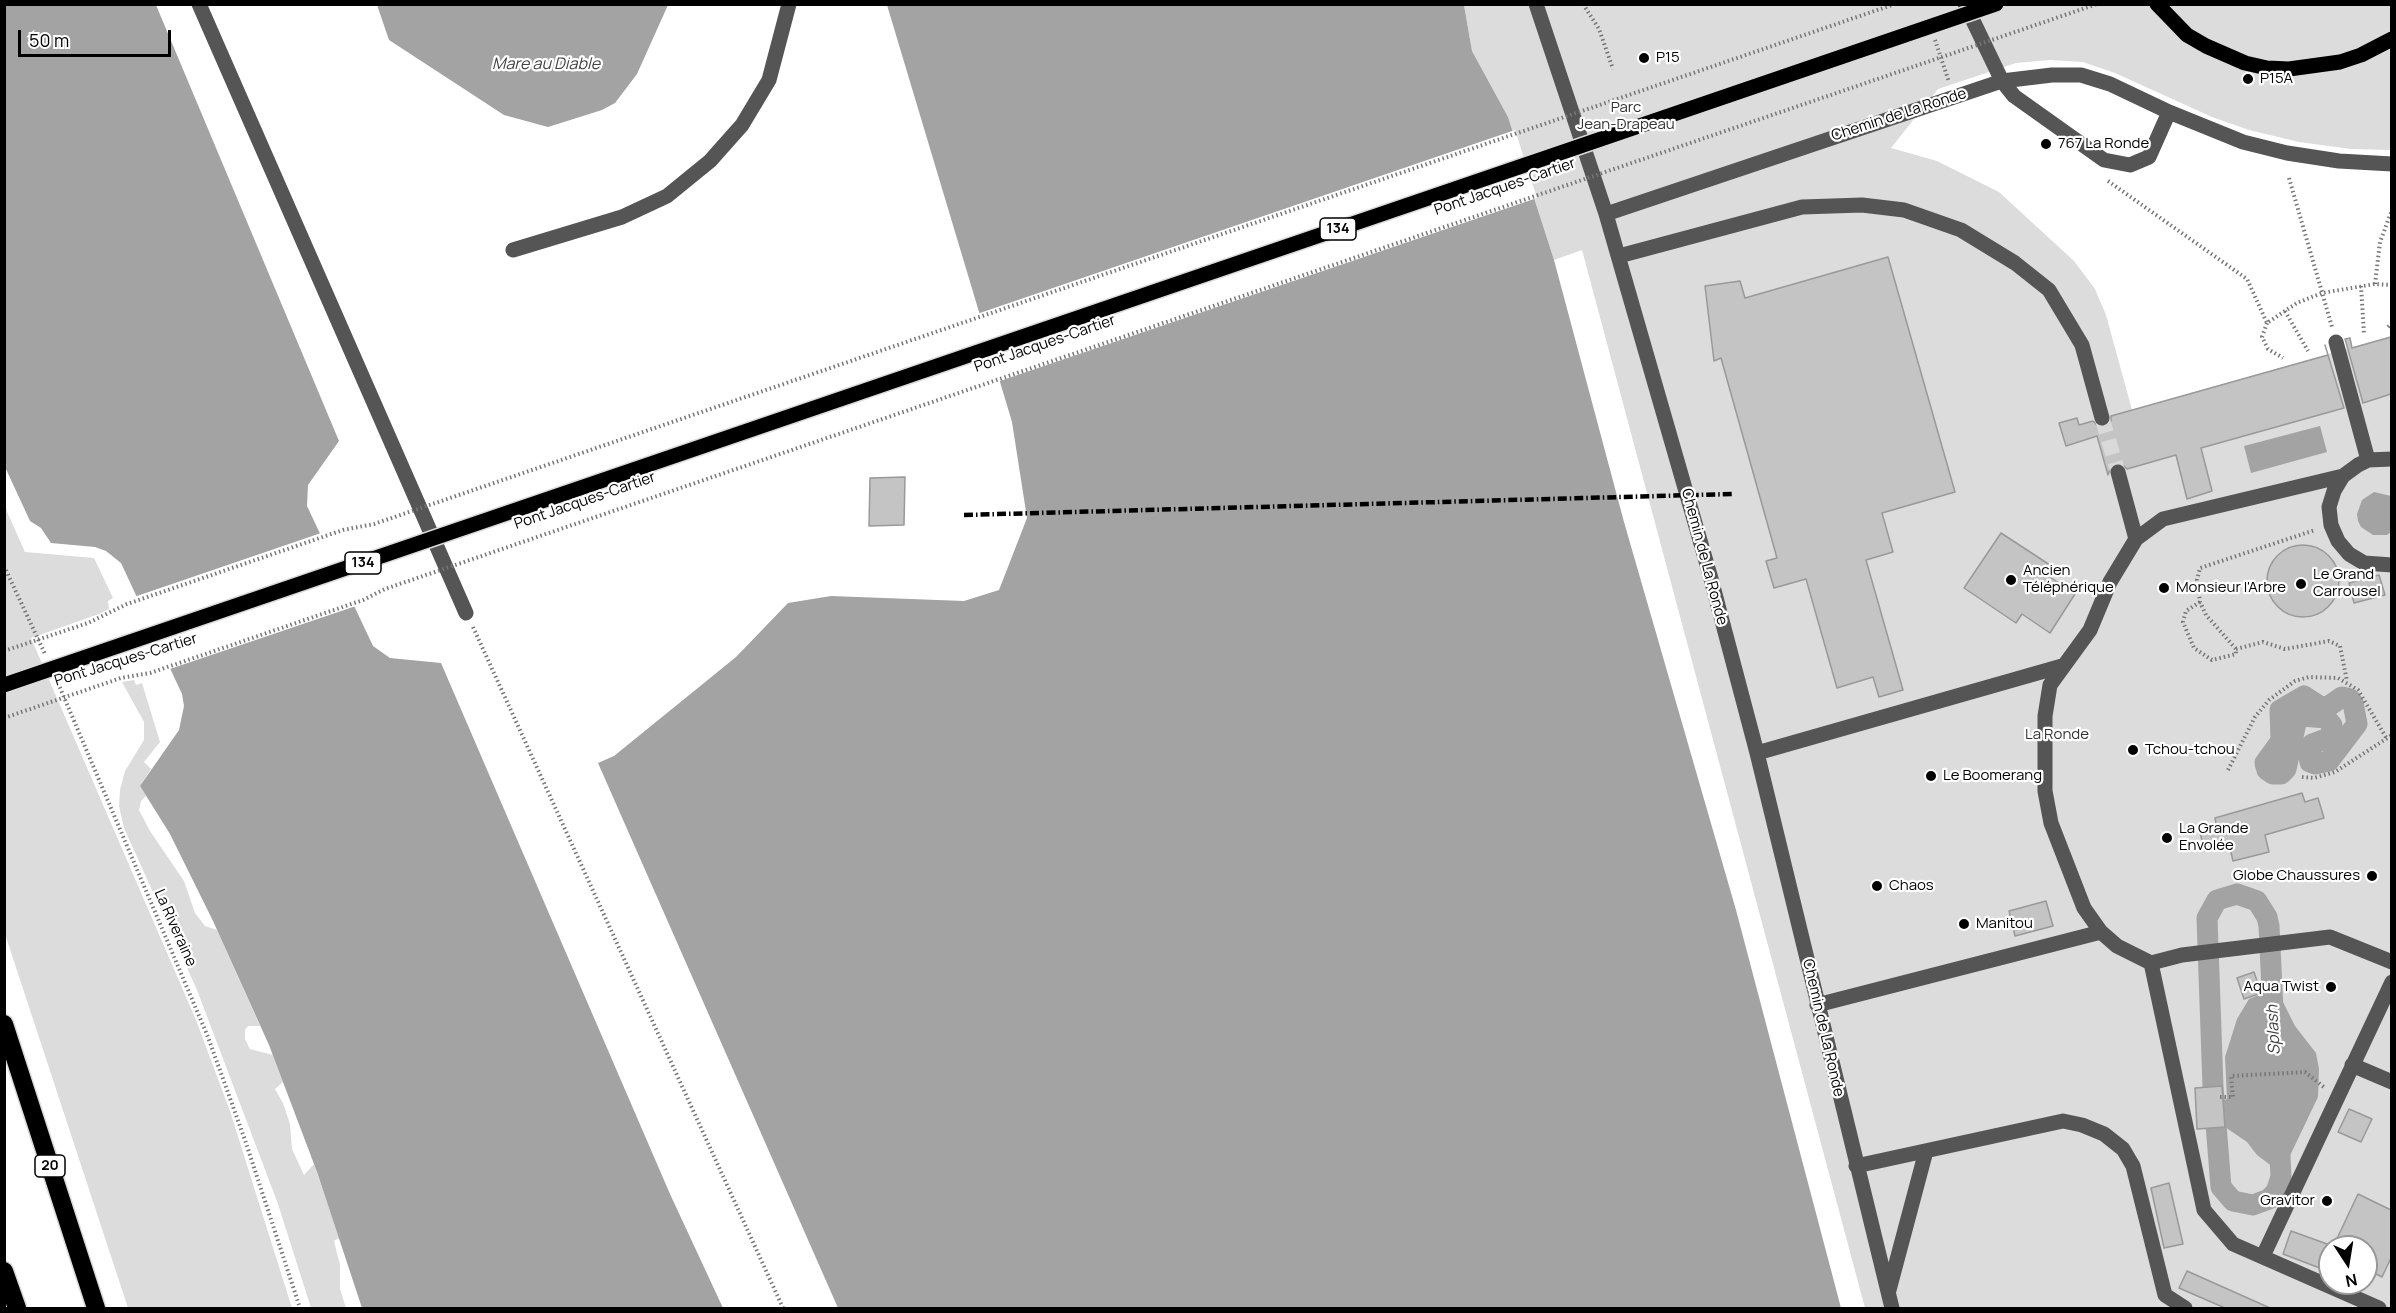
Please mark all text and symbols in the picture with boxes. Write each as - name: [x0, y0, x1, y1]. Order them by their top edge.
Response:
- scale bar: [21, 18, 174, 56]
- text: 50 m: [29, 28, 69, 52]
- place label: P15: [1656, 49, 1680, 67]
- marker: P15: [1637, 51, 1651, 65]
- water label: Mare au Diable: [492, 55, 600, 75]
- place label: P15A: [2260, 70, 2293, 88]
- marker: P15A: [2241, 72, 2255, 86]
- street label: Chemin de La Ronde: [1829, 85, 1969, 145]
- park label: Parc Jean-Drapeau: [1577, 99, 1675, 134]
- place label: 767 La Ronde: [2058, 135, 2149, 153]
- marker: 767 La Ronde: [2039, 137, 2053, 151]
- street label: Pont Jacques-Cartier: [1432, 154, 1578, 220]
- road number: 134: [1320, 218, 1356, 240]
- street label: Pont Jacques-Cartier: [972, 311, 1118, 377]
- street label: Pont Jacques-Cartier: [512, 468, 658, 534]
- street label: Chemin de La Ronde: [1677, 487, 1731, 627]
- road number: 134: [345, 552, 381, 574]
- place label: Ancien Téléphérique: [2023, 562, 2114, 597]
- place label: Le Grand Carrousel: [2313, 566, 2381, 601]
- marker: Ancien Téléphérique: [2004, 573, 2018, 587]
- marker: Le Grand Carrousel: [2294, 577, 2308, 591]
- place label: Monsieur l'Arbre: [2176, 579, 2286, 597]
- marker: Monsieur l'Arbre: [2157, 581, 2171, 595]
- street label: Pont Jacques-Cartier: [52, 630, 200, 690]
- park label: La Ronde: [2025, 726, 2089, 744]
- place label: Tchou-tchou: [2145, 741, 2235, 759]
- marker: Tchou-tchou: [2126, 743, 2140, 757]
- place label: Le Boomerang: [1943, 767, 2042, 785]
- marker: Le Boomerang: [1924, 769, 1938, 783]
- place label: La Grande Envolée: [2179, 820, 2249, 855]
- marker: La Grande Envolée: [2160, 831, 2174, 845]
- place label: Globe Chaussures: [2233, 867, 2360, 885]
- marker: Globe Chaussures: [2365, 869, 2379, 883]
- place label: Chaos: [1889, 877, 1934, 895]
- marker: Chaos: [1870, 879, 1884, 893]
- street label: La Riveraine: [150, 887, 200, 969]
- place label: Manitou: [1976, 915, 2033, 933]
- marker: Manitou: [1957, 917, 1971, 931]
- street label: Chemin de La Ronde: [1798, 957, 1848, 1099]
- place label: Aqua Twist: [2243, 978, 2319, 996]
- marker: Aqua Twist: [2324, 980, 2338, 994]
- water label: Splash: [2263, 1005, 2285, 1055]
- road number: 20: [35, 1155, 65, 1177]
- place label: Gravitor: [2260, 1192, 2315, 1210]
- marker: Gravitor: [2320, 1194, 2334, 1208]
- north arrow: [2318, 1235, 2378, 1295]
- text: N: [2343, 1269, 2359, 1293]

